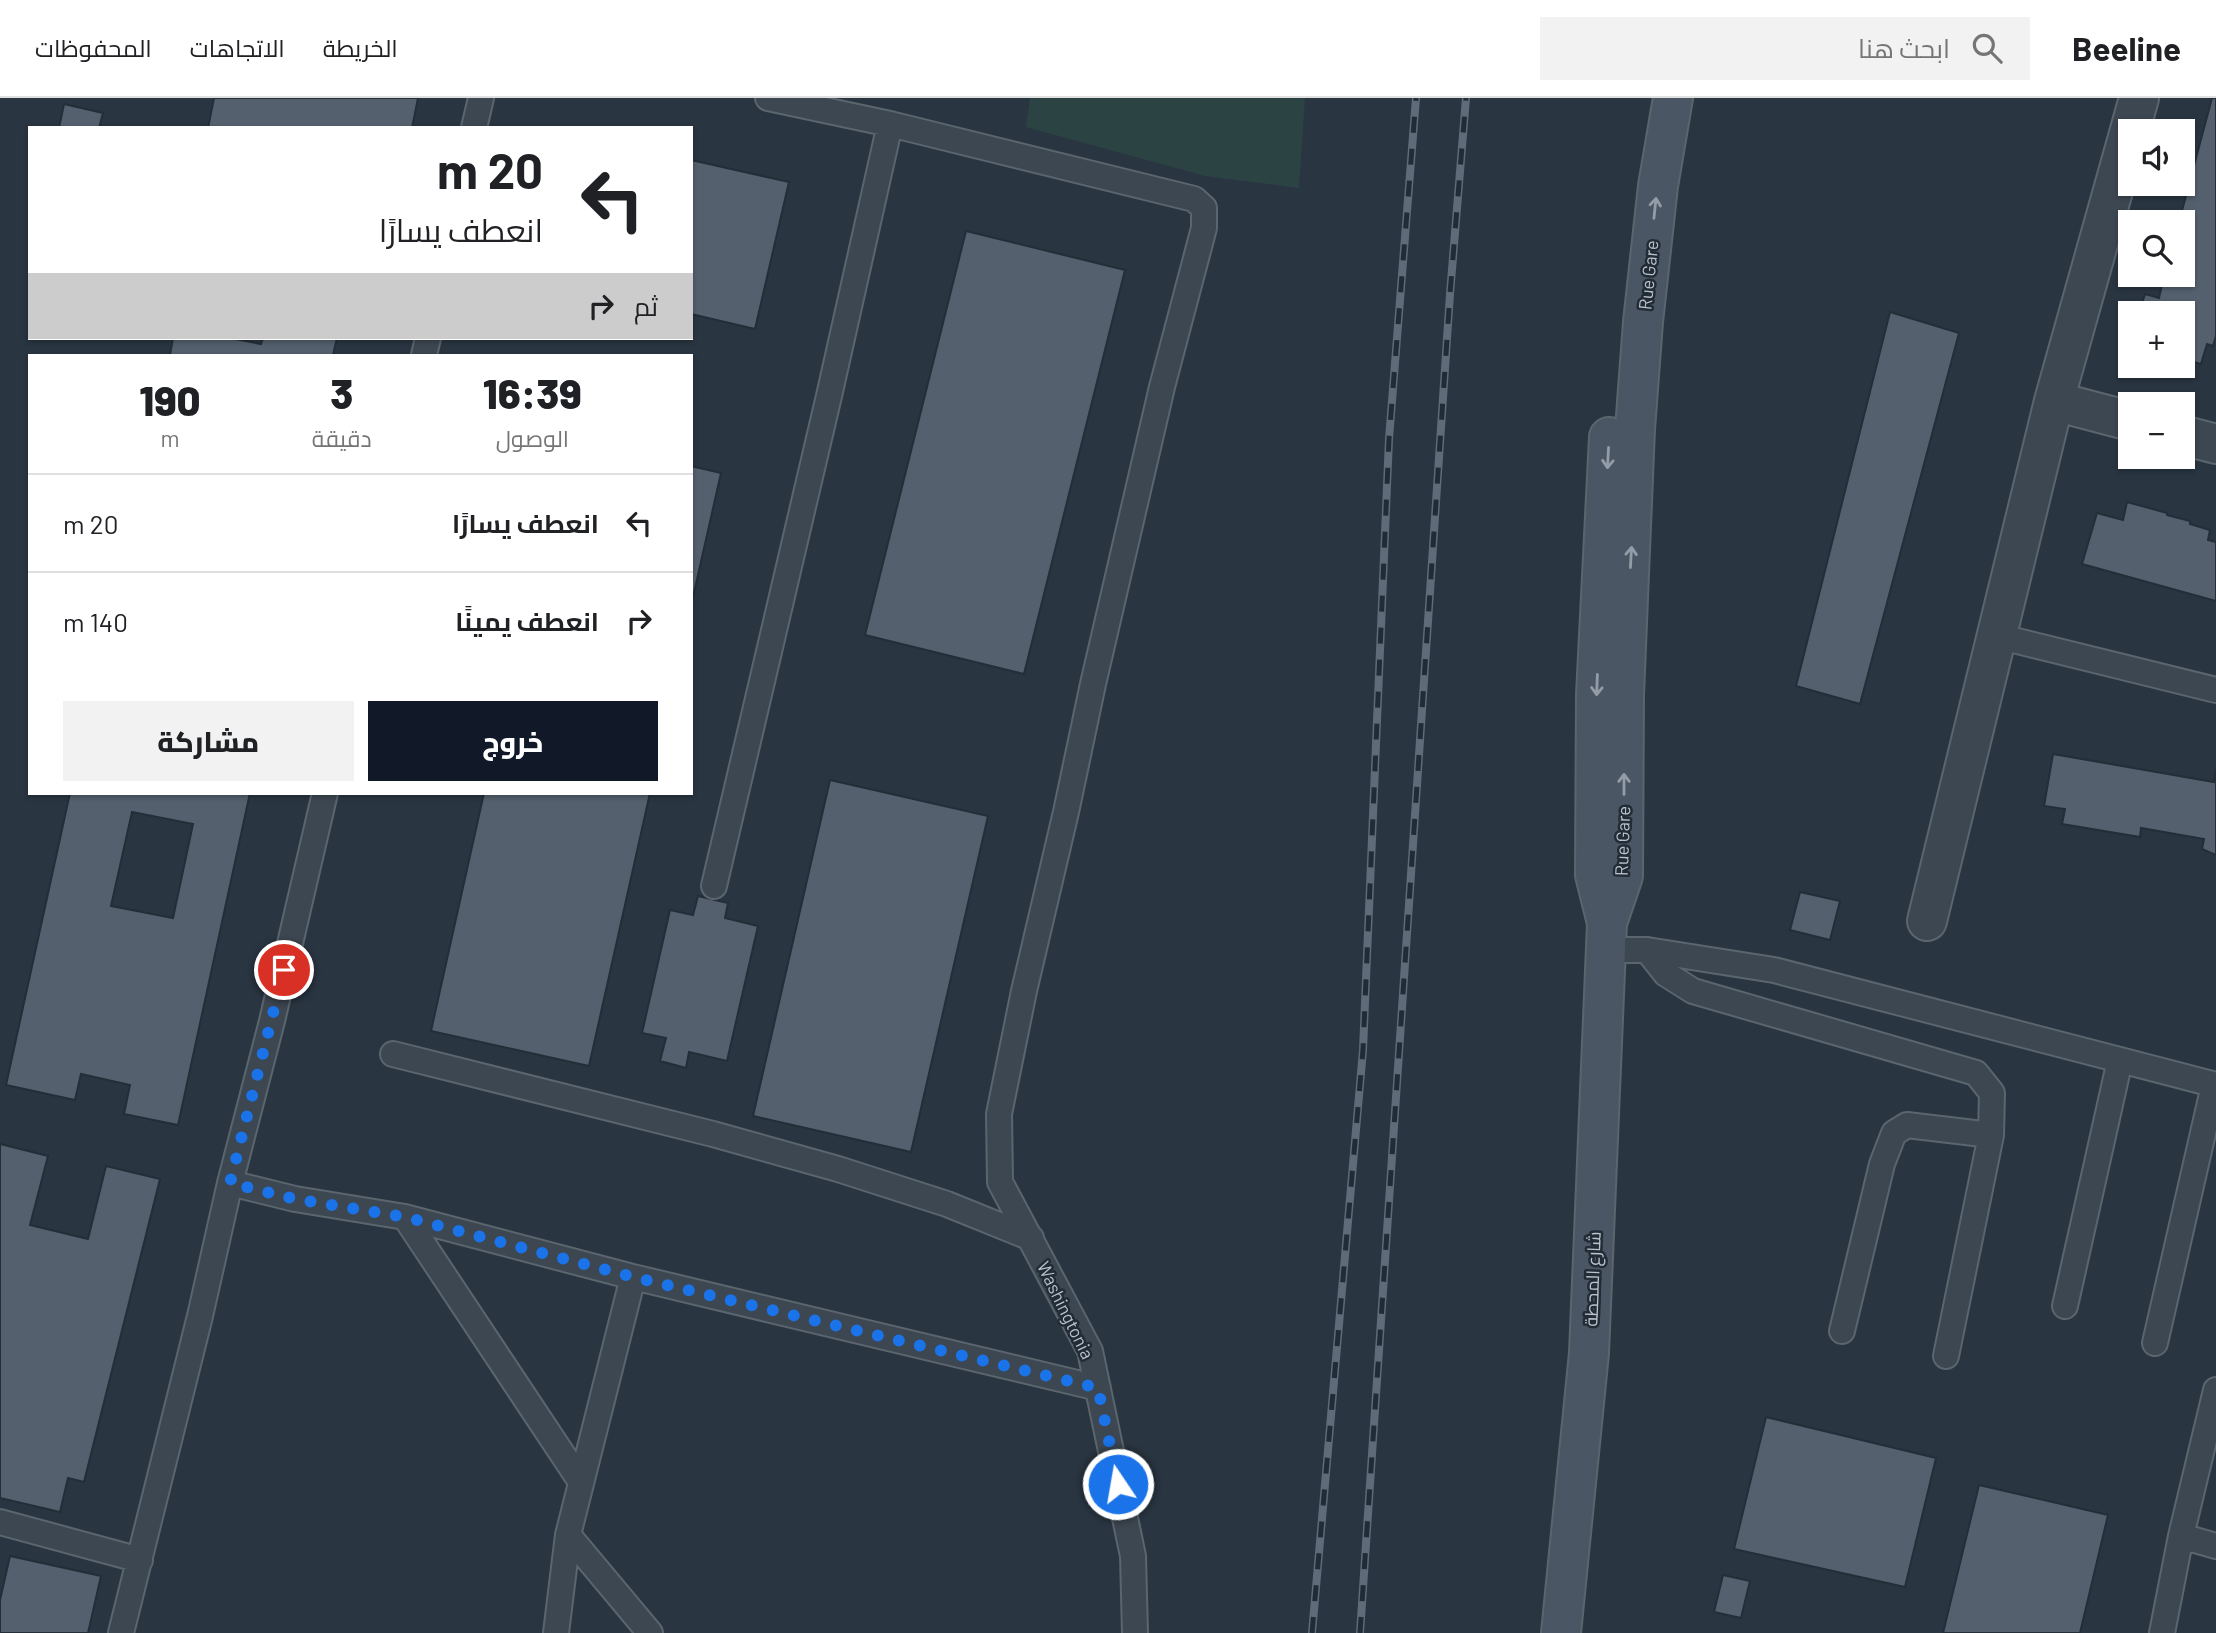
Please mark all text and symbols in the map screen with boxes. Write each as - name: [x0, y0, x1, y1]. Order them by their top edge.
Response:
- search box: [1540, 17, 2030, 80]
- text: Beeline: [2072, 28, 2181, 68]
- icon: search: [1968, 29, 2006, 67]
- text: ابحث هنا: [1858, 32, 1950, 63]
- text: المحفوظات: [35, 33, 152, 62]
- text: الاتجاهات: [190, 33, 285, 62]
- text: الخريطة: [323, 33, 398, 62]
- map controls: [2118, 119, 2195, 469]
- button: sound: [2118, 119, 2195, 196]
- text: 20 m: [437, 140, 543, 199]
- icon: left: [567, 154, 658, 245]
- one-way arrow: [1649, 197, 1662, 220]
- text: انعطف يسارًا: [379, 210, 543, 248]
- button: search: [2118, 210, 2195, 287]
- street label: Rue Gare: [1633, 239, 1663, 311]
- icon: right: [582, 287, 620, 325]
- text: ثم: [634, 290, 658, 321]
- button: +: [2118, 301, 2195, 378]
- text: 3: [330, 367, 353, 417]
- text: 16:39: [483, 367, 582, 417]
- text: 190: [139, 374, 201, 424]
- button: −: [2118, 392, 2195, 469]
- text: m: [160, 424, 179, 452]
- text: دقيقة: [312, 424, 372, 452]
- text: الوصول: [496, 424, 569, 452]
- one-way arrow: [1601, 446, 1614, 469]
- icon: left: [620, 504, 658, 542]
- text: انعطف يسارًا: [452, 507, 599, 538]
- text: 20 m: [63, 508, 118, 539]
- one-way arrow: [1625, 546, 1638, 569]
- icon: right: [620, 602, 658, 640]
- text: انعطف يمينًا: [455, 605, 599, 636]
- text: 140 m: [63, 606, 128, 637]
- one-way arrow: [1590, 673, 1603, 696]
- button: مشاركة: [63, 701, 354, 781]
- button: خروج: [368, 701, 658, 781]
- one-way arrow: [1617, 773, 1631, 796]
- street label: Rue Gare: [1610, 806, 1634, 876]
- pin: [254, 940, 314, 1000]
- icon: arrive: [265, 951, 303, 989]
- street label: شارع المحطة: [1579, 1231, 1607, 1327]
- street label: Washingtonia: [1033, 1258, 1099, 1362]
- position arrow: [1081, 1447, 1155, 1521]

